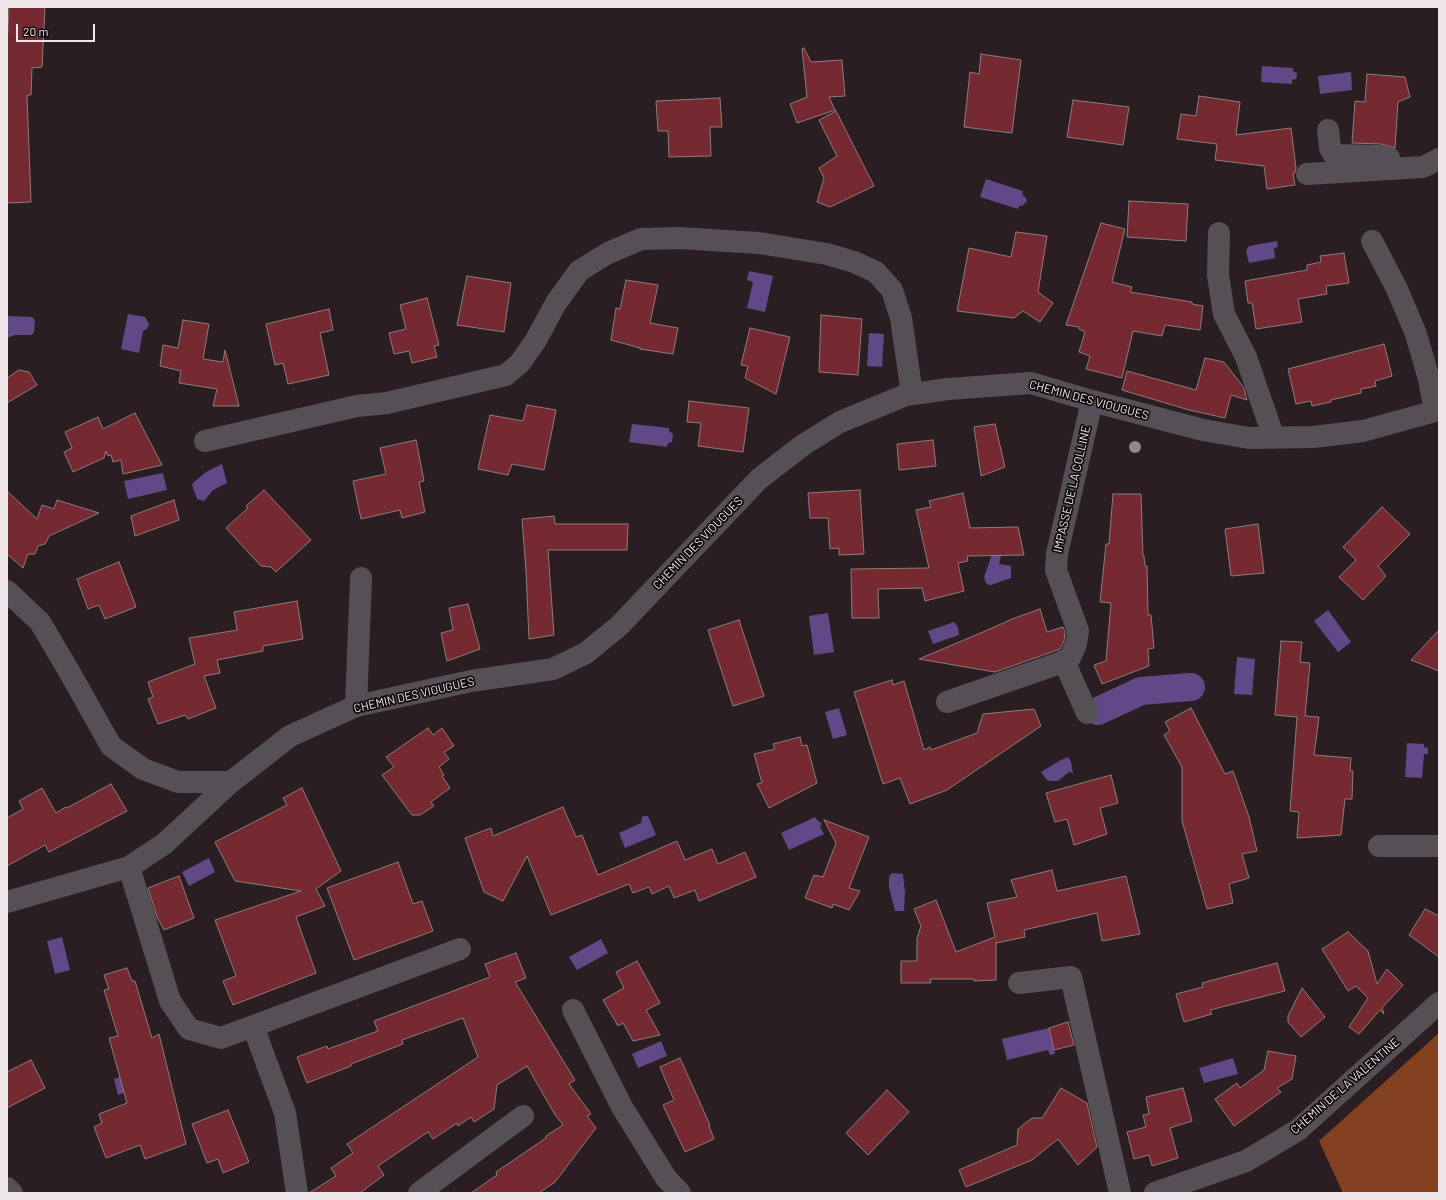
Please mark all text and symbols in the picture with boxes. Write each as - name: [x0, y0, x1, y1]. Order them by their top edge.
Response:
- scale bar: [18, 16, 97, 42]
- text: 20 m: [23, 24, 49, 38]
- street label: CHEMIN DES VIOUGUES: [1028, 377, 1150, 423]
- street label: IMPASSE DE LA COLLINE: [1050, 424, 1094, 554]
- street label: CHEMIN DES VIOUGUES: [650, 494, 746, 592]
- street label: CHEMIN DES VIOUGUES: [352, 674, 476, 716]
- street label: CHEMIN DE LA VALENTINE: [1288, 1035, 1402, 1137]

